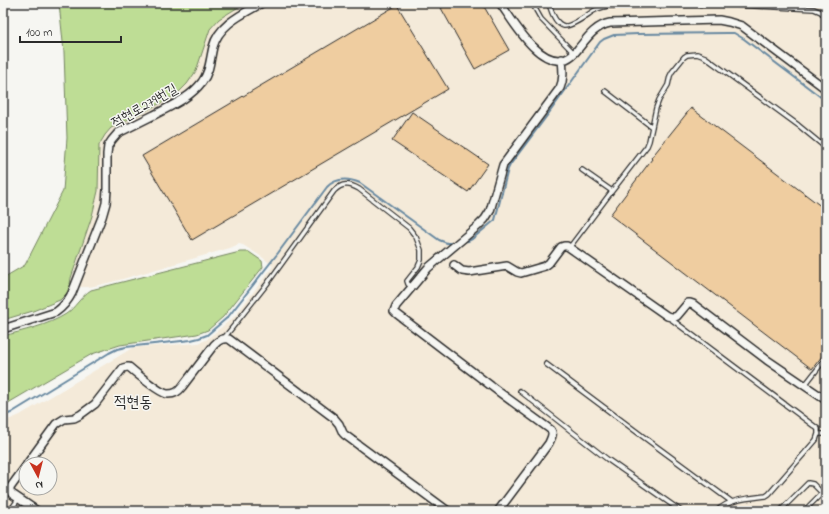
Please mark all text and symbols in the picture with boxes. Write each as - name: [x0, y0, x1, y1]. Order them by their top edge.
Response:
- scale bar: [20, 18, 121, 44]
- text: 100 m: [26, 24, 53, 42]
- street label: 적현로279번길: [108, 79, 182, 134]
- district label: 적현동: [114, 391, 152, 415]
- north arrow: [18, 456, 58, 496]
- text: N: [34, 477, 44, 493]

